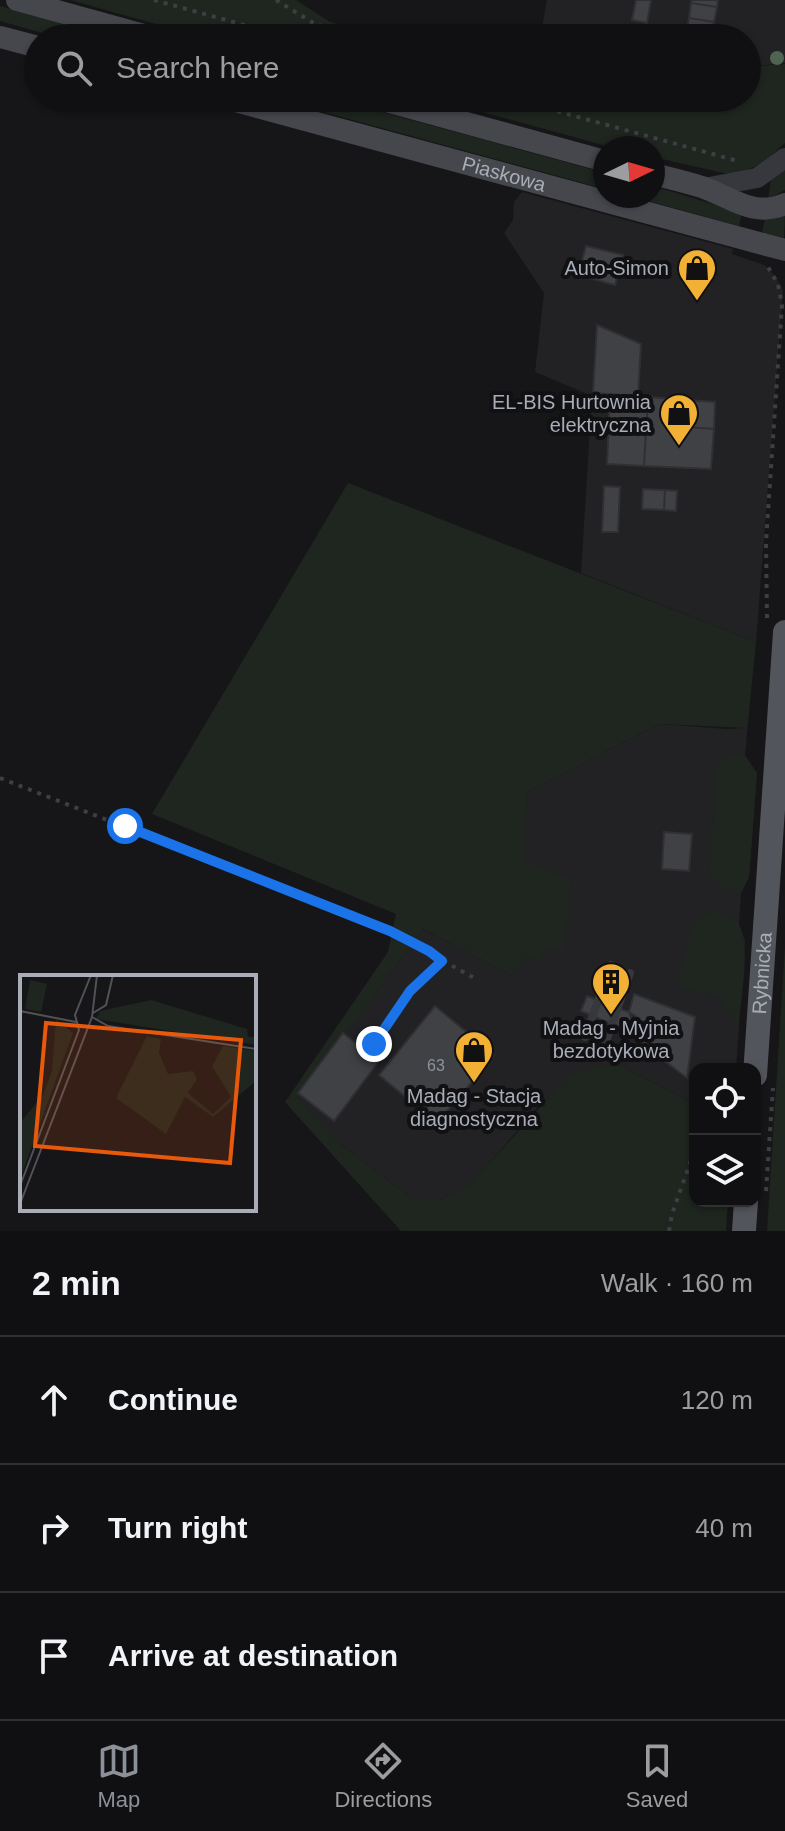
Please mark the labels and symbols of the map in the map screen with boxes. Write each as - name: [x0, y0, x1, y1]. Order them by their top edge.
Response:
- north arrow: [593, 136, 665, 208]
- street label: Piaskowa: [460, 152, 549, 196]
- shop icon: Auto-Simon: [676, 247, 718, 302]
- place label: Auto-Simon: [565, 257, 669, 279]
- place label: EL-BIS Hurtownia elektryczna: [492, 391, 652, 436]
- shop icon: EL-BIS Hurtownia elektryczna: [658, 392, 700, 447]
- route start: [107, 808, 143, 844]
- street label: Rybnicka: [748, 931, 776, 1015]
- building icon: Madag - Myjnia bezdotykowa: [590, 961, 632, 1016]
- inset map: [20, 975, 256, 1211]
- place label: Madag - Myjnia bezdotykowa: [543, 1017, 680, 1062]
- route end: [356, 1026, 392, 1062]
- shop icon: Madag - Stacja diagnostyczna: [453, 1029, 495, 1084]
- house number: 63: [427, 1057, 445, 1074]
- place label: Madag - Stacja diagnostyczna: [407, 1085, 542, 1130]

